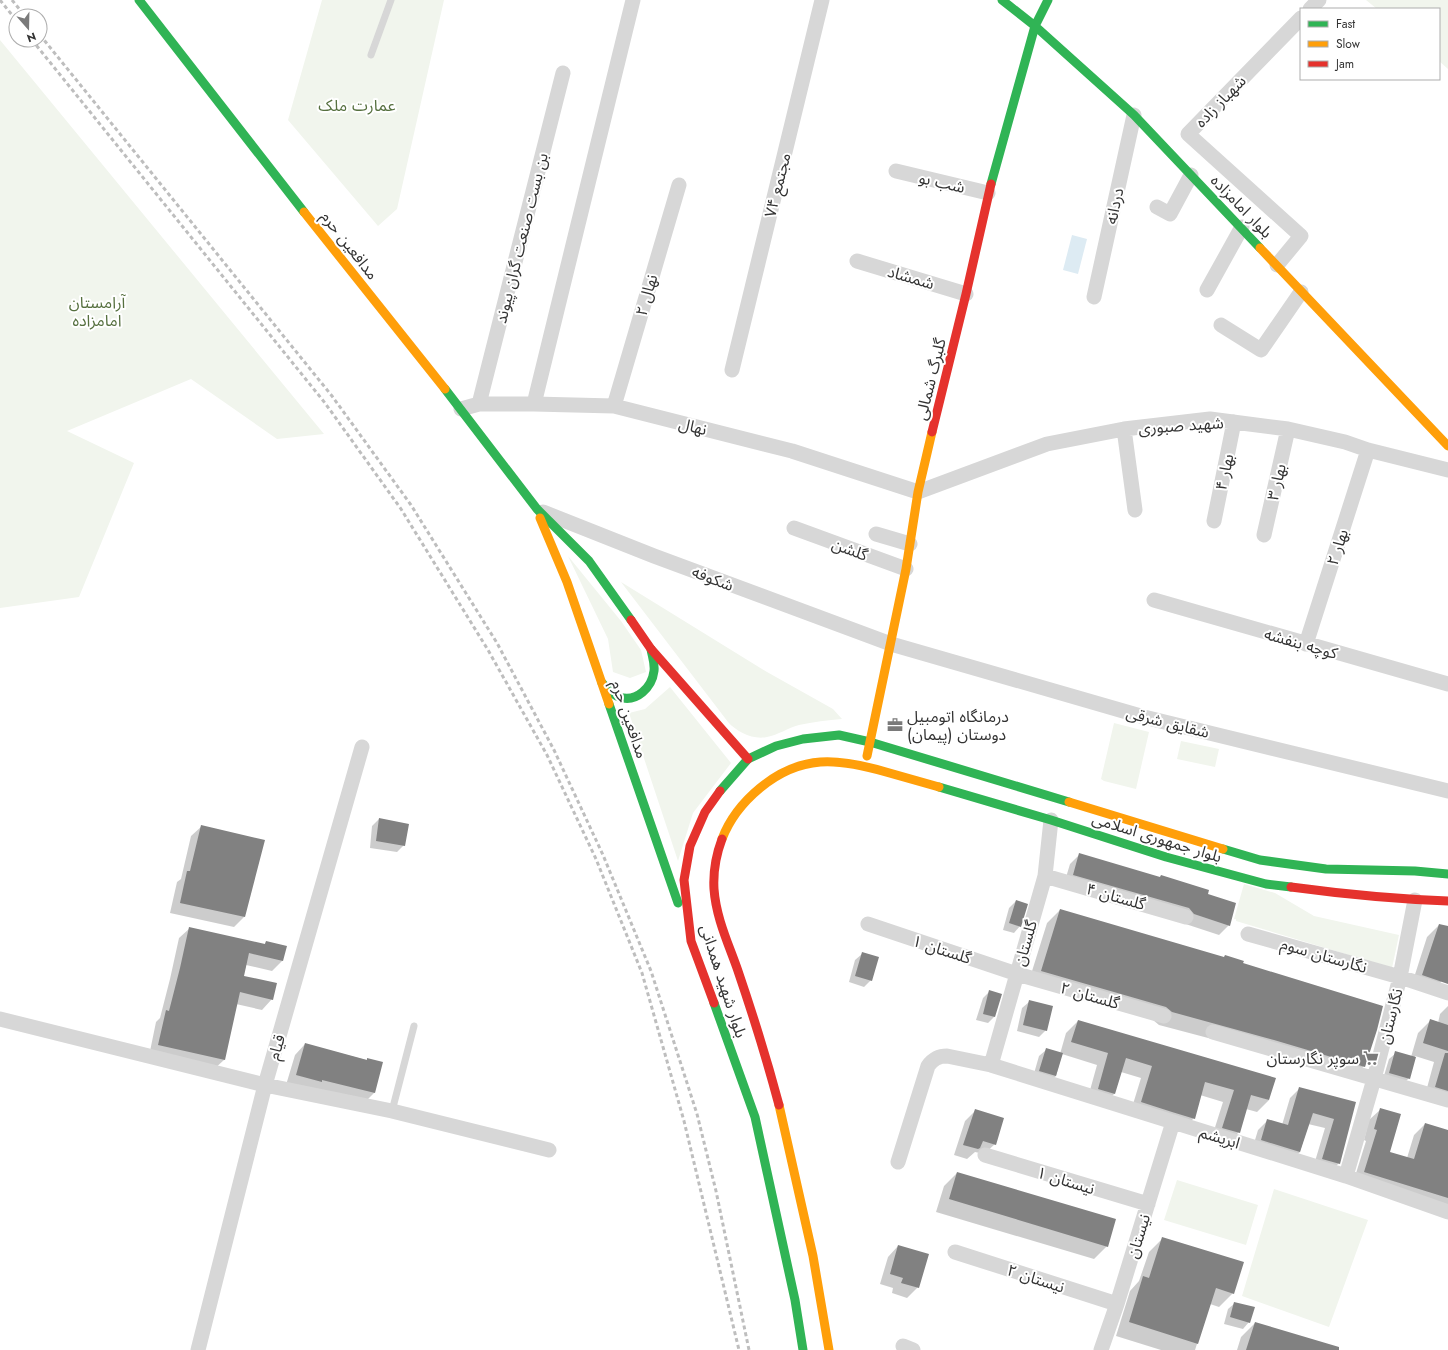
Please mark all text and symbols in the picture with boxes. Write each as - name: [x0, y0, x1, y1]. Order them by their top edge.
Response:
- north arrow: [8, 8, 48, 48]
- legend: [1300, 8, 1440, 80]
- text: Fast: [1336, 15, 1355, 33]
- text: N: [25, 28, 38, 46]
- text: Slow: [1336, 35, 1361, 53]
- text: Jam: [1334, 55, 1354, 73]
- street label: شهباز زاده: [1190, 70, 1251, 133]
- park label: عمارت ملک: [318, 94, 396, 117]
- street label: بن بست صنعت گران پیوند: [489, 151, 554, 326]
- street label: مجتمع ۷۴: [758, 151, 798, 220]
- street label: شب بو: [917, 166, 967, 199]
- street label: بلوار امامزاده: [1205, 169, 1278, 243]
- street label: دردانه: [1099, 186, 1130, 226]
- street label: مدافعین حرم: [315, 206, 384, 285]
- street label: شمشاد: [885, 260, 937, 295]
- street label: نهال ۲: [630, 272, 663, 319]
- park label: آرامستان امامزاده: [69, 291, 127, 332]
- street label: گلبرگ شمالی: [909, 335, 952, 423]
- street label: شهید صبوری: [1138, 411, 1224, 440]
- street label: نهال: [676, 412, 709, 441]
- street label: بهار ۴: [1209, 452, 1240, 493]
- street label: بهار ۳: [1261, 462, 1292, 503]
- street label: بهار ۲: [1321, 526, 1354, 568]
- street label: گلشن: [829, 532, 871, 567]
- street label: شکوفه: [689, 560, 737, 597]
- street label: کوچه بنفشه: [1262, 622, 1341, 665]
- street label: مدافعین حرم: [604, 677, 654, 762]
- street label: شقایق شرقی: [1124, 701, 1212, 744]
- place label: درمانگاه اتومبیل دوستان (پیمان): [907, 705, 1009, 746]
- office icon: درمانگاه اتومبیل دوستان (پیمان): [886, 716, 904, 734]
- street label: بلوار جمهوری اسلامی: [1089, 807, 1224, 868]
- street label: گلستان ۴: [1084, 877, 1149, 916]
- street label: گلستان: [1008, 917, 1043, 969]
- street label: بلوار شهید همدانی: [694, 922, 753, 1041]
- street label: گلستان ۱: [910, 929, 975, 970]
- street label: نگارستان سوم: [1278, 932, 1370, 980]
- street label: گلستان ۲: [1058, 976, 1123, 1015]
- street label: نگارستان: [1372, 986, 1408, 1046]
- street label: قیام: [262, 1032, 292, 1063]
- place label: سوپر نگارستان: [1266, 1047, 1359, 1070]
- supermarket icon: سوپر نگارستان: [1362, 1049, 1380, 1067]
- street label: ابریشم: [1196, 1120, 1243, 1155]
- street label: نیستان ۱: [1034, 1161, 1098, 1200]
- street label: نیستان: [1121, 1211, 1156, 1261]
- street label: نیستان ۲: [1004, 1258, 1068, 1299]

